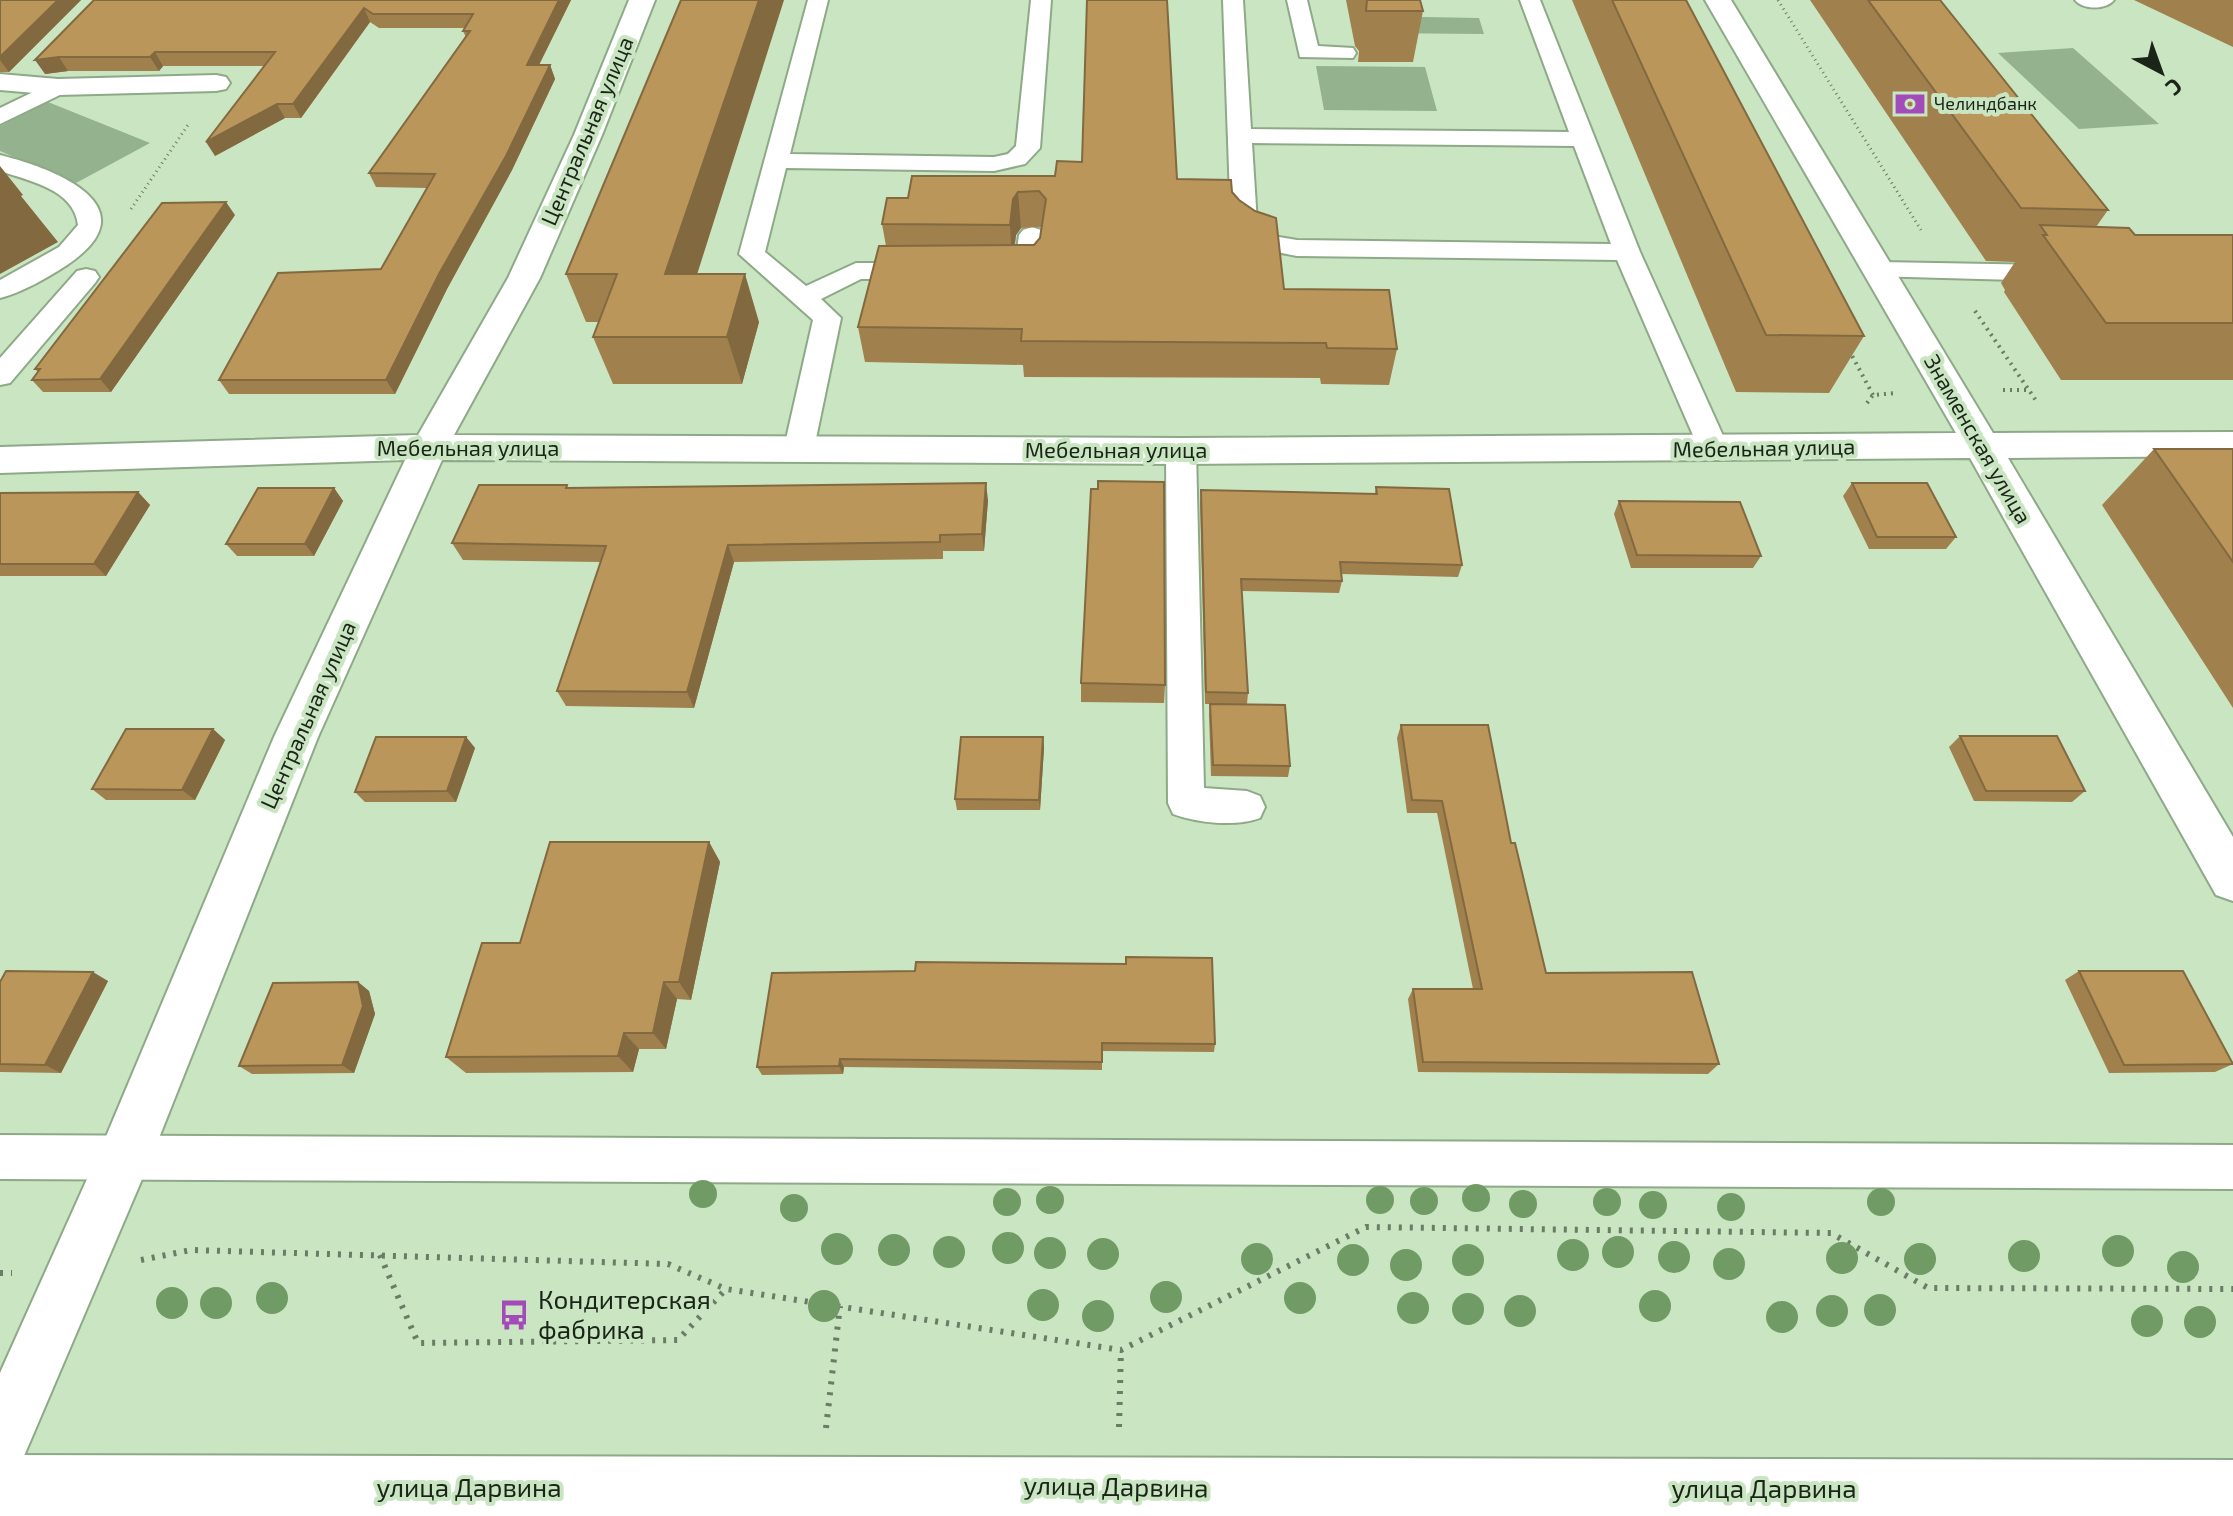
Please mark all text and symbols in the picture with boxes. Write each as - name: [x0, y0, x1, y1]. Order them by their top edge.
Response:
- street label: Центральная улица: [535, 32, 639, 229]
- north arrow: [2121, 32, 2201, 112]
- text: С: [2161, 74, 2188, 102]
- bank icon: Челиндбанк: [1893, 87, 1927, 121]
- place label: Челиндбанк: [1934, 92, 2037, 114]
- street label: Знаменская улица: [1919, 349, 2038, 528]
- street label: Мебельная улица: [1672, 432, 1856, 463]
- street label: Мебельная улица: [377, 434, 559, 461]
- street label: Мебельная улица: [1025, 436, 1207, 463]
- street label: Центральная улица: [254, 617, 361, 813]
- place label: Кондитерская фабрика: [538, 1283, 711, 1344]
- bus stop icon: Кондитерская фабрика: [497, 1298, 531, 1332]
- street label: улица Дарвина: [1023, 1468, 1209, 1504]
- street label: улица Дарвина: [376, 1471, 562, 1503]
- street label: улица Дарвина: [1671, 1472, 1857, 1504]

